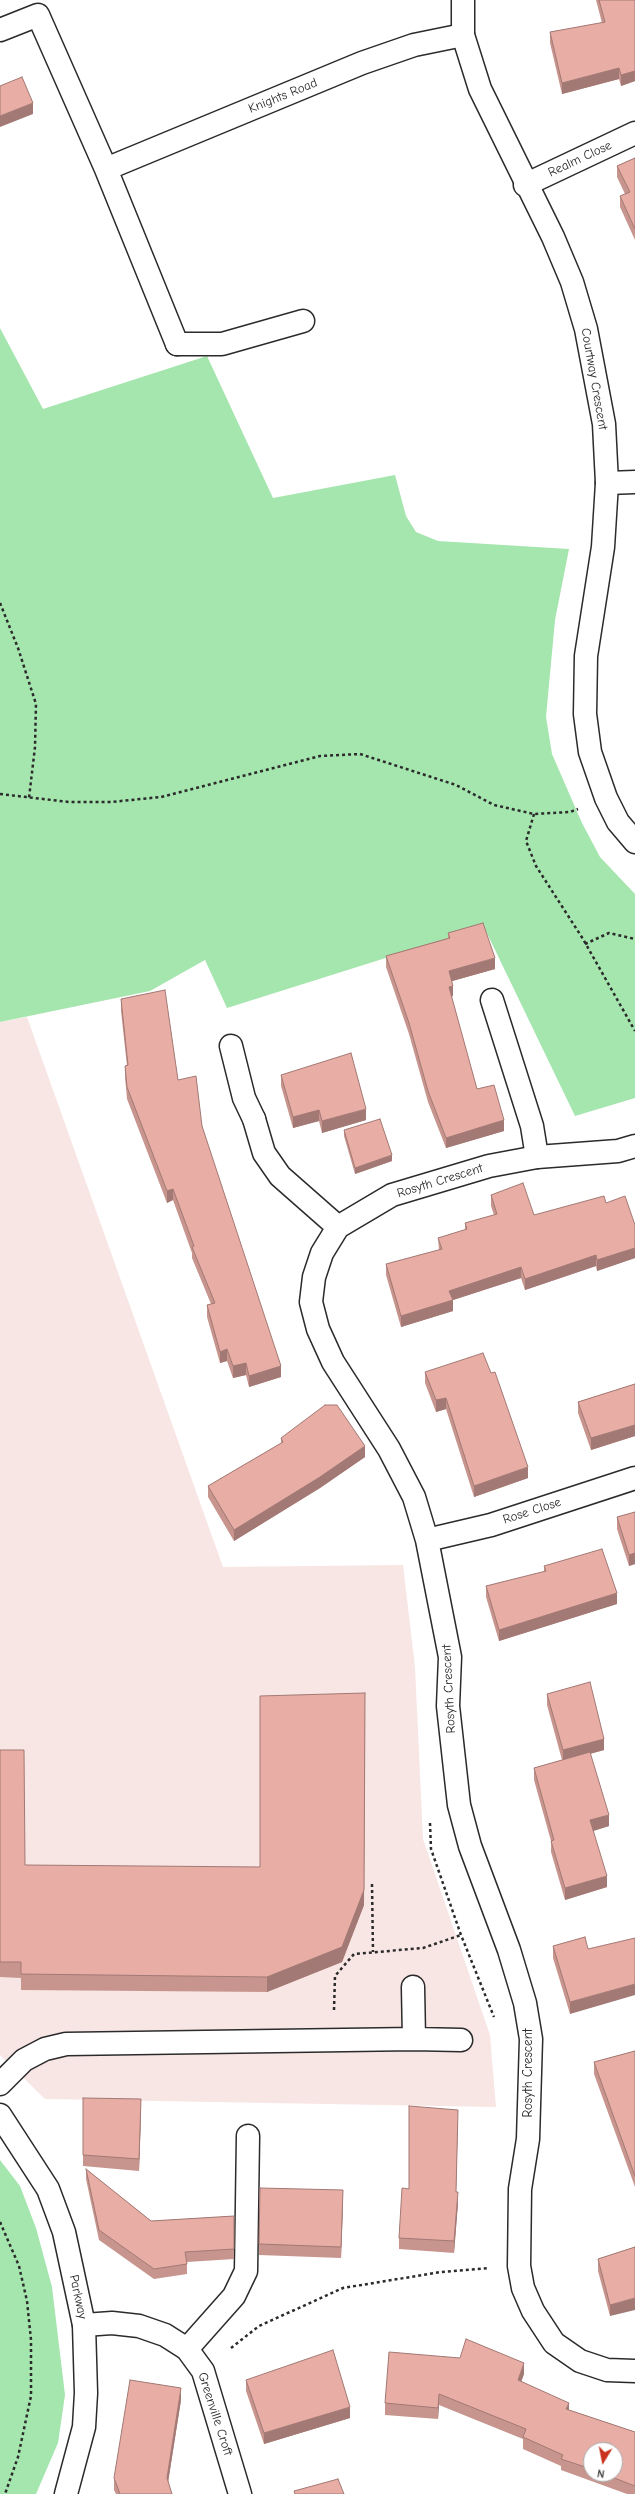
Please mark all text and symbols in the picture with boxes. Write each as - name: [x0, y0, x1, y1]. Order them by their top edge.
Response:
- street label: Knights Road: [246, 75, 320, 117]
- street label: Realm Close: [546, 138, 614, 180]
- street label: Courtway Crescent: [577, 327, 611, 431]
- street label: Rosyth Crescent: [395, 1161, 485, 1201]
- street label: Rose Close: [501, 1494, 563, 1528]
- street label: Rosyth Crescent: [439, 1644, 459, 1734]
- street label: Rosyth Crescent: [520, 2028, 536, 2118]
- street label: Parkway: [66, 2273, 90, 2321]
- street label: Greenville Croft: [194, 2370, 236, 2458]
- north arrow: [583, 2442, 623, 2482]
- text: N: [596, 2466, 606, 2480]

